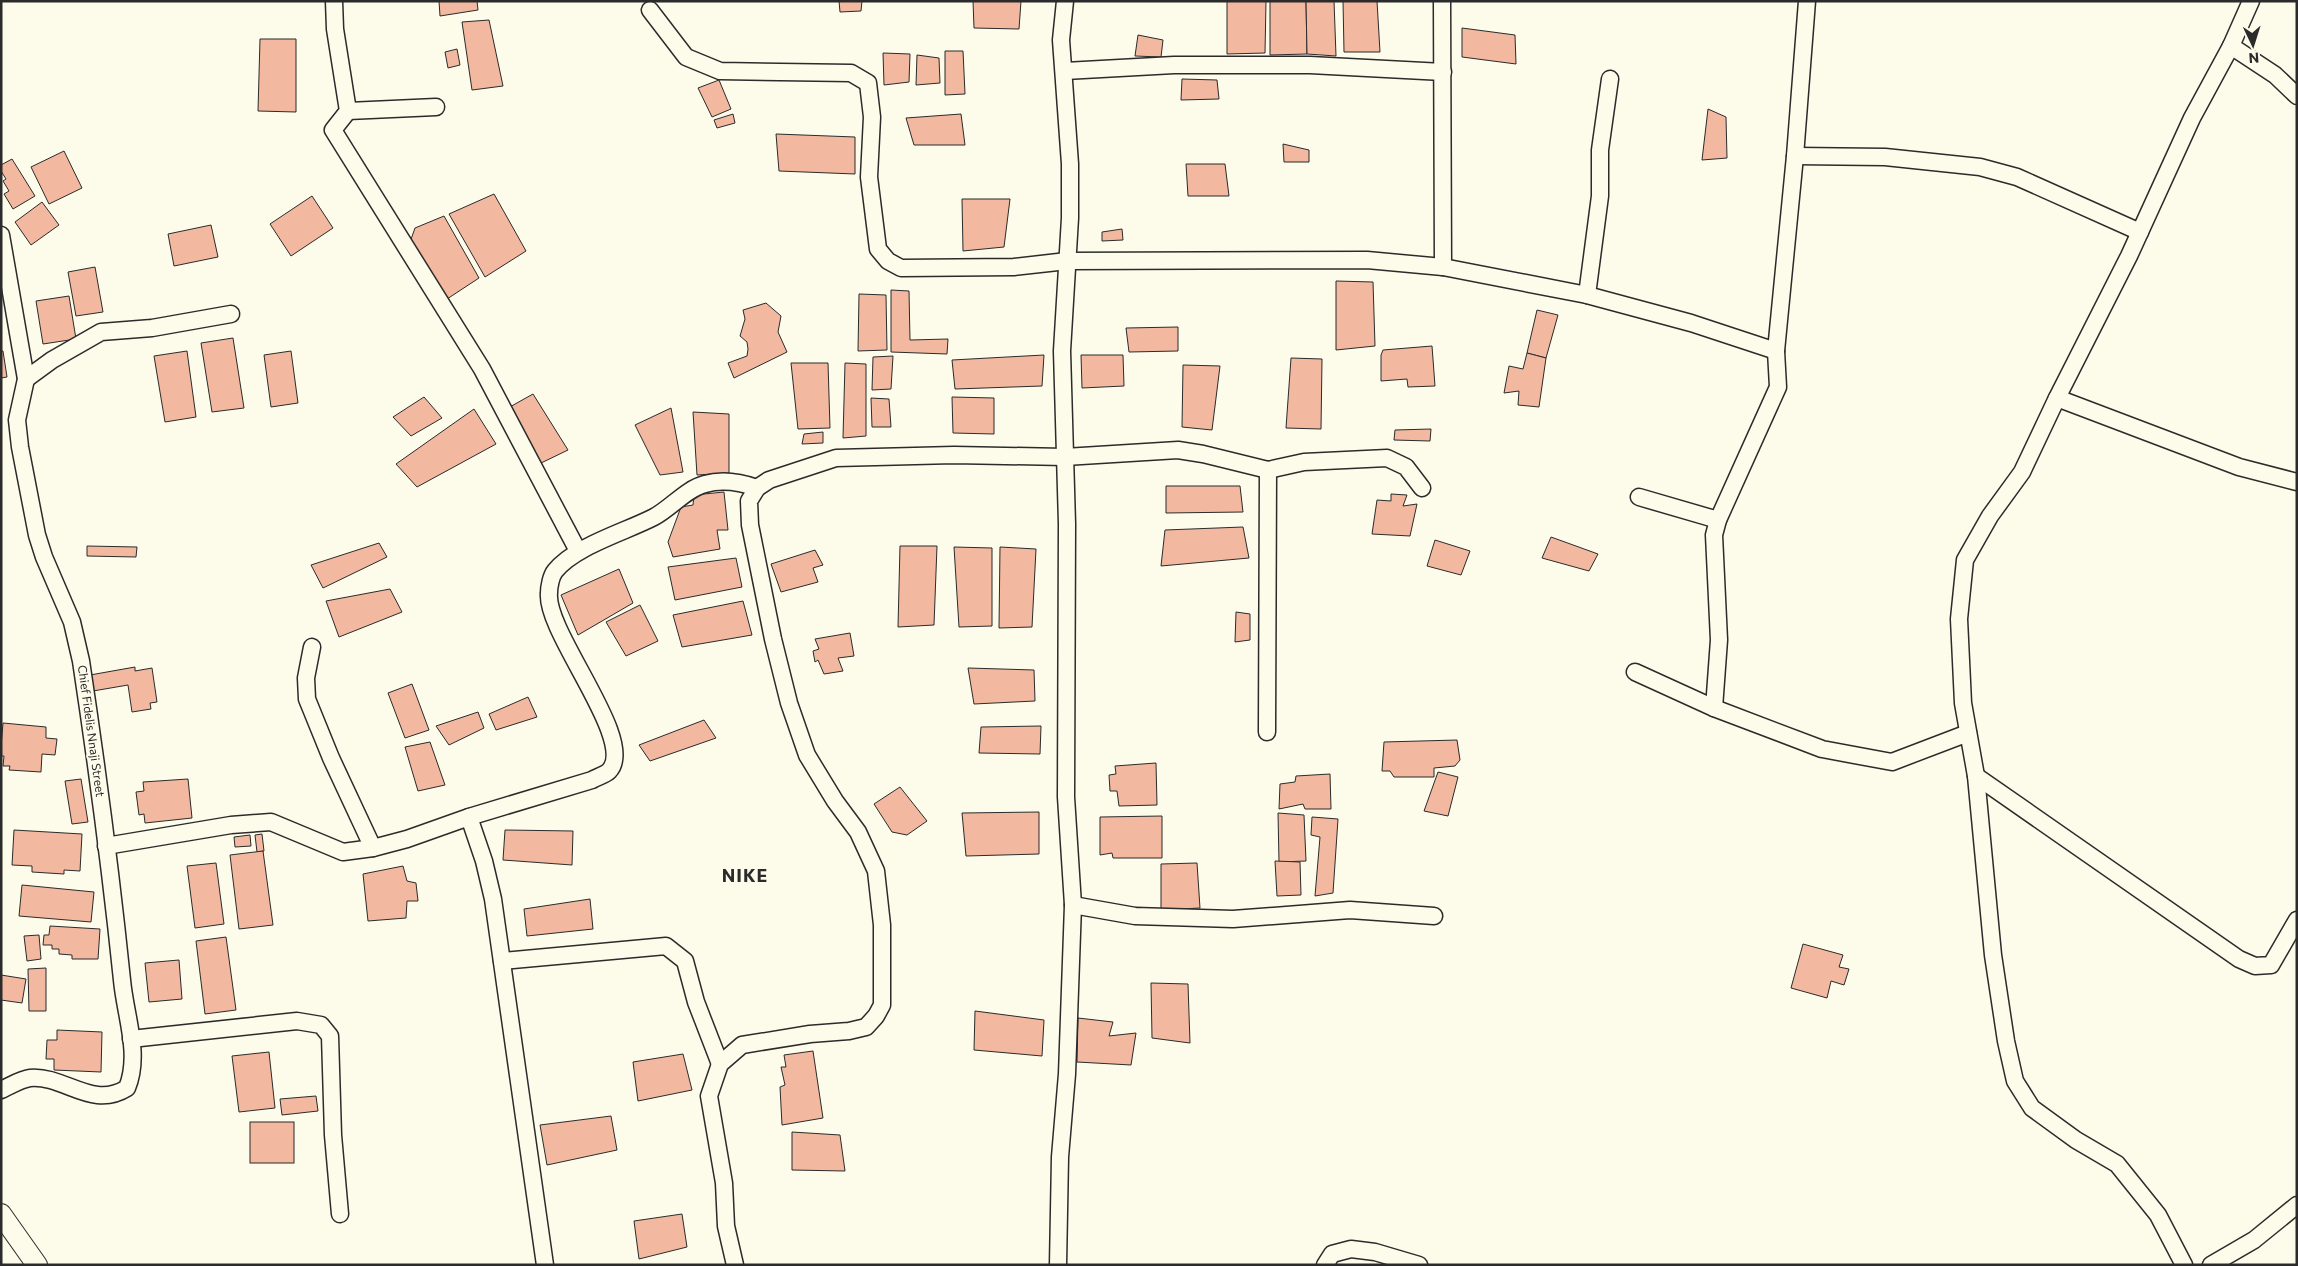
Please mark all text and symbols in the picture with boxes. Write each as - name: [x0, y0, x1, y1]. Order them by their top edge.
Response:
- north arrow: [2228, 20, 2278, 70]
- text: N: [2248, 50, 2260, 67]
- street label: Chief Fidelis Nnaji Street: [76, 664, 108, 798]
- district label: NIKE: [722, 864, 768, 886]

